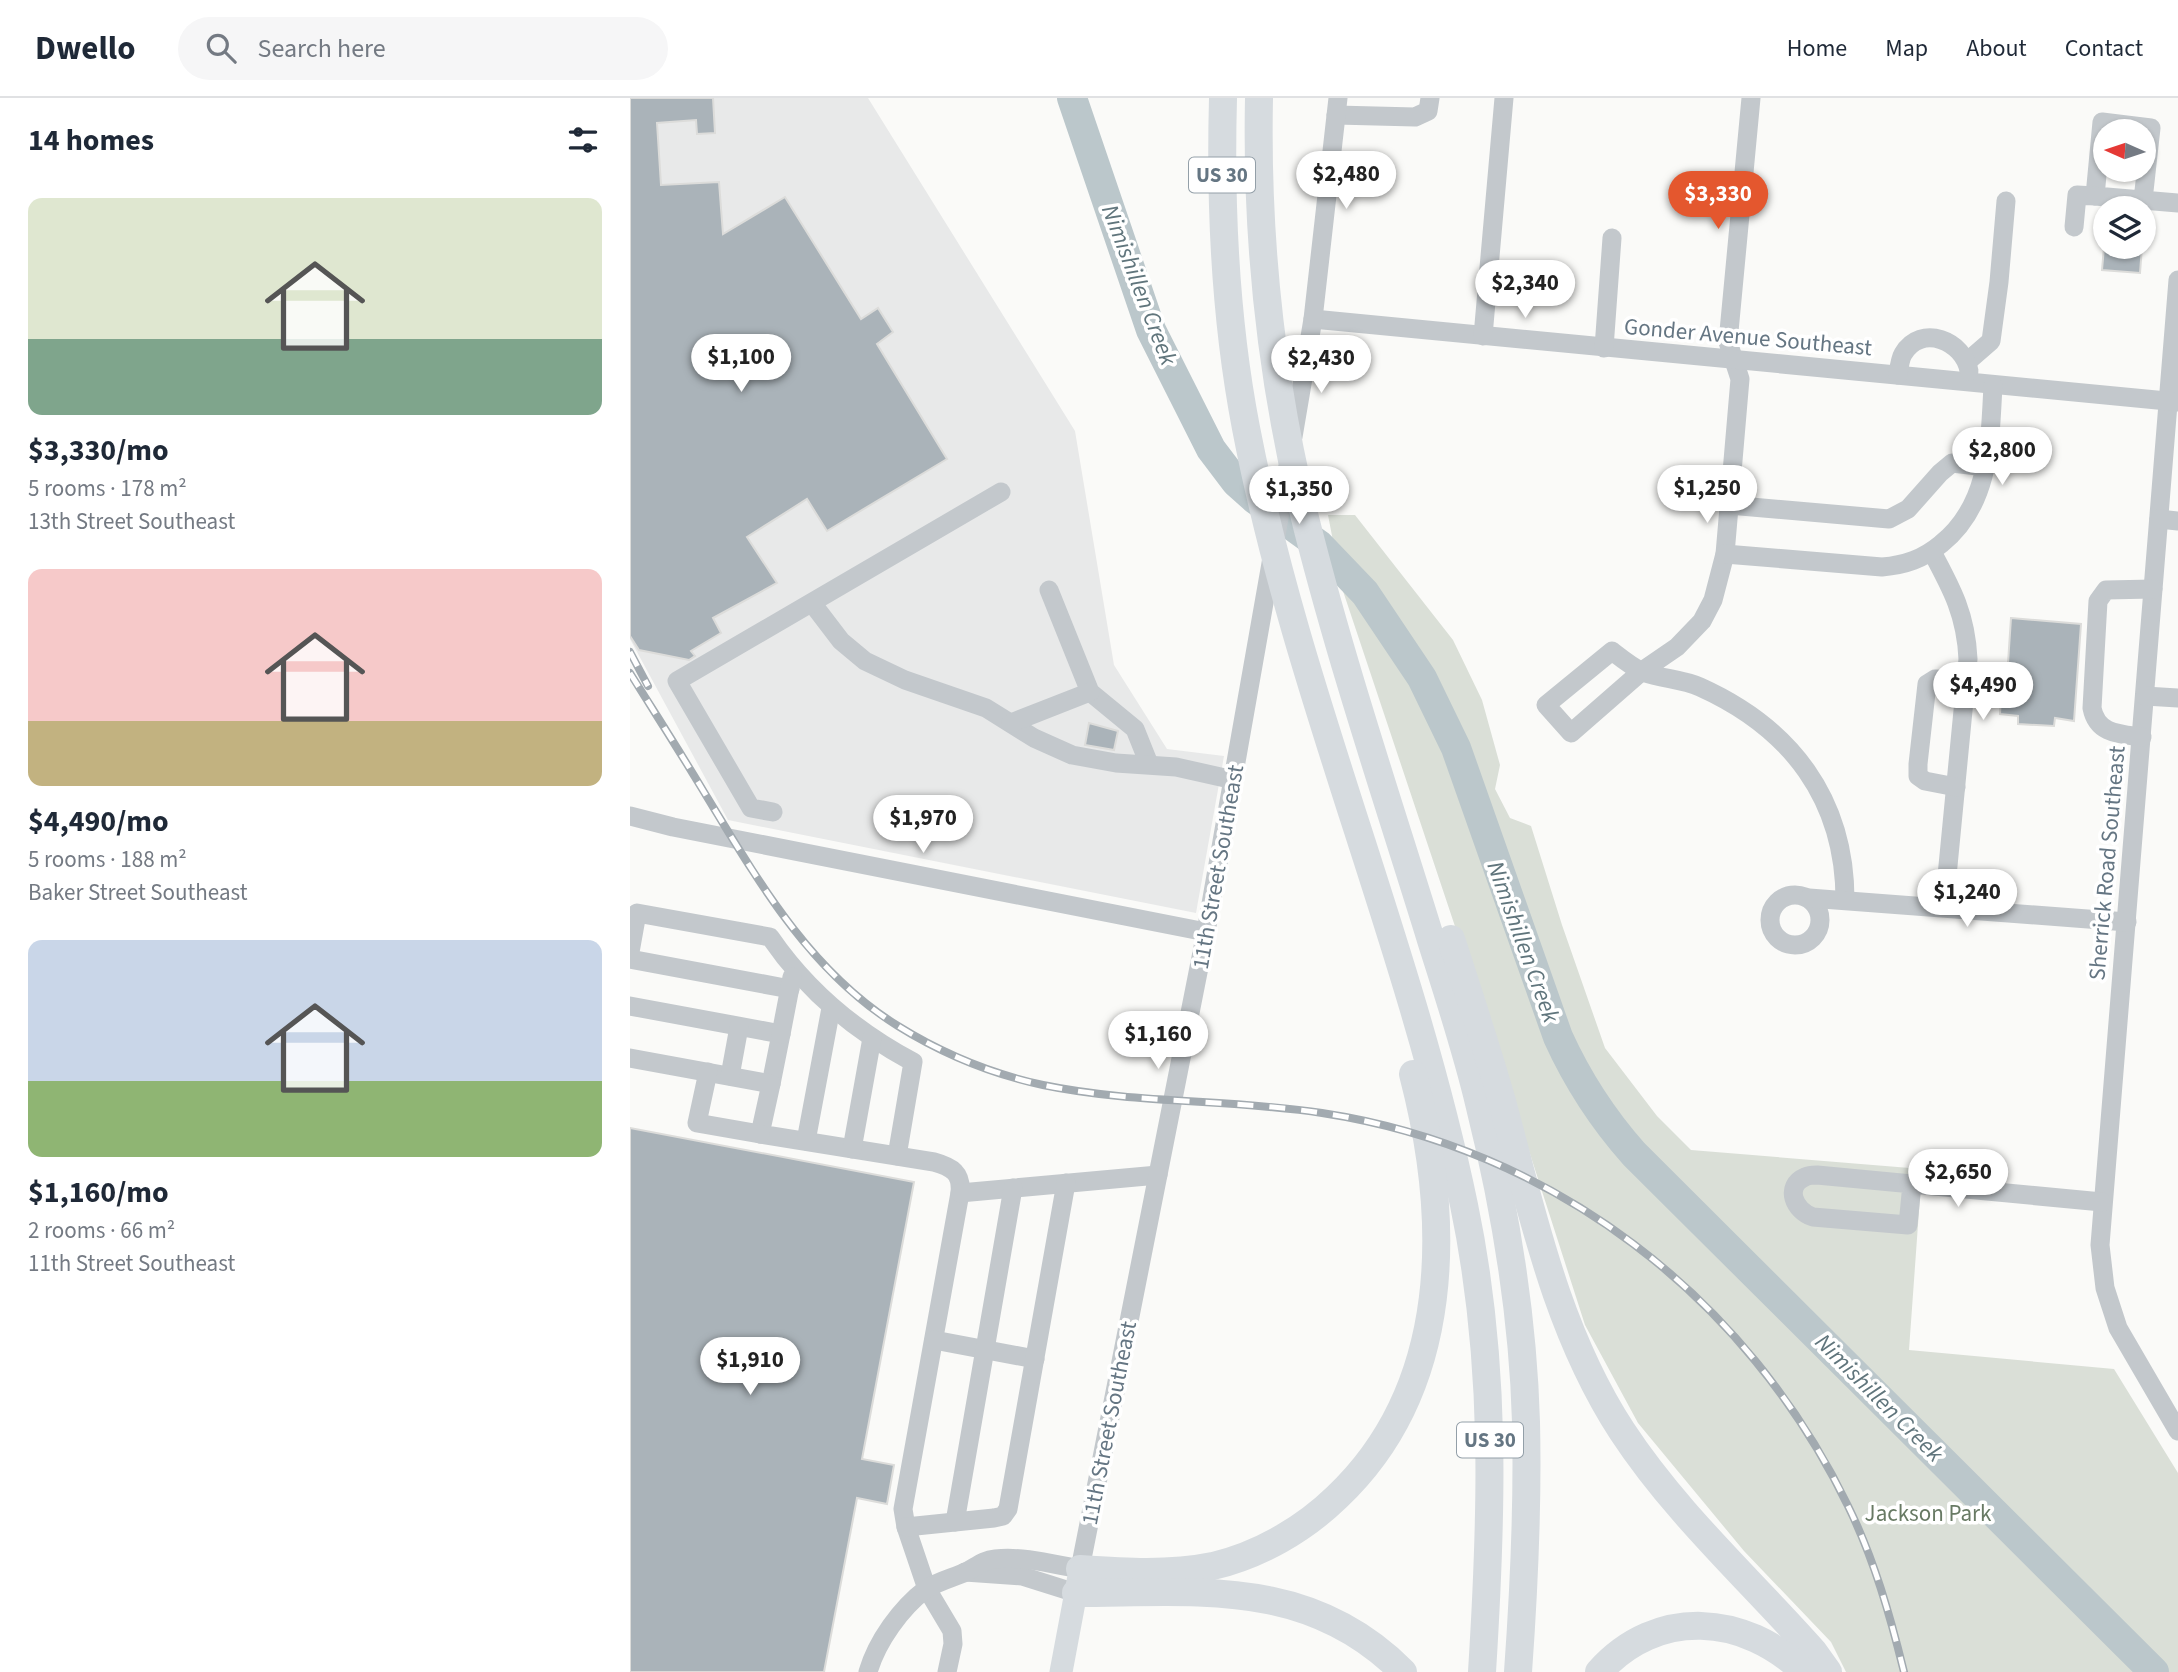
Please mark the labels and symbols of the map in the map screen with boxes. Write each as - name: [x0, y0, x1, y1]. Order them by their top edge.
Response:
- north arrow: [2093, 119, 2156, 182]
- pin: $2,480: [1289, 152, 1403, 211]
- road number: US 30: [1189, 158, 1255, 192]
- pin: $3,330: [1661, 172, 1775, 231]
- water label: Nimishillen Creek: [1092, 199, 1186, 371]
- pin: $2,340: [1468, 260, 1582, 320]
- street label: Gonder Avenue Southeast: [1623, 310, 1874, 364]
- pin: $1,100: [684, 334, 798, 394]
- pin: $2,430: [1264, 336, 1378, 395]
- pin: $2,800: [1945, 428, 2059, 487]
- pin: $1,350: [1242, 466, 1356, 526]
- pin: $1,250: [1650, 466, 1764, 525]
- pin: $4,490: [1926, 662, 2040, 722]
- street label: Sherrick Road Southeast: [2080, 744, 2134, 982]
- street label: 11th Street Southeast: [1184, 762, 1252, 972]
- pin: $1,970: [866, 796, 980, 855]
- water label: Nimishillen Creek: [1478, 856, 1569, 1028]
- pin: $1,240: [1910, 870, 2024, 929]
- pin: $1,160: [1101, 1012, 1215, 1071]
- pin: $2,650: [1901, 1150, 2015, 1209]
- street label: 11th Street Southeast: [1073, 1318, 1145, 1528]
- water label: Nimishillen Creek: [1807, 1326, 1952, 1471]
- pin: $1,910: [693, 1338, 807, 1397]
- road number: US 30: [1457, 1422, 1523, 1458]
- park label: Jackson Park: [1865, 1497, 1992, 1530]

